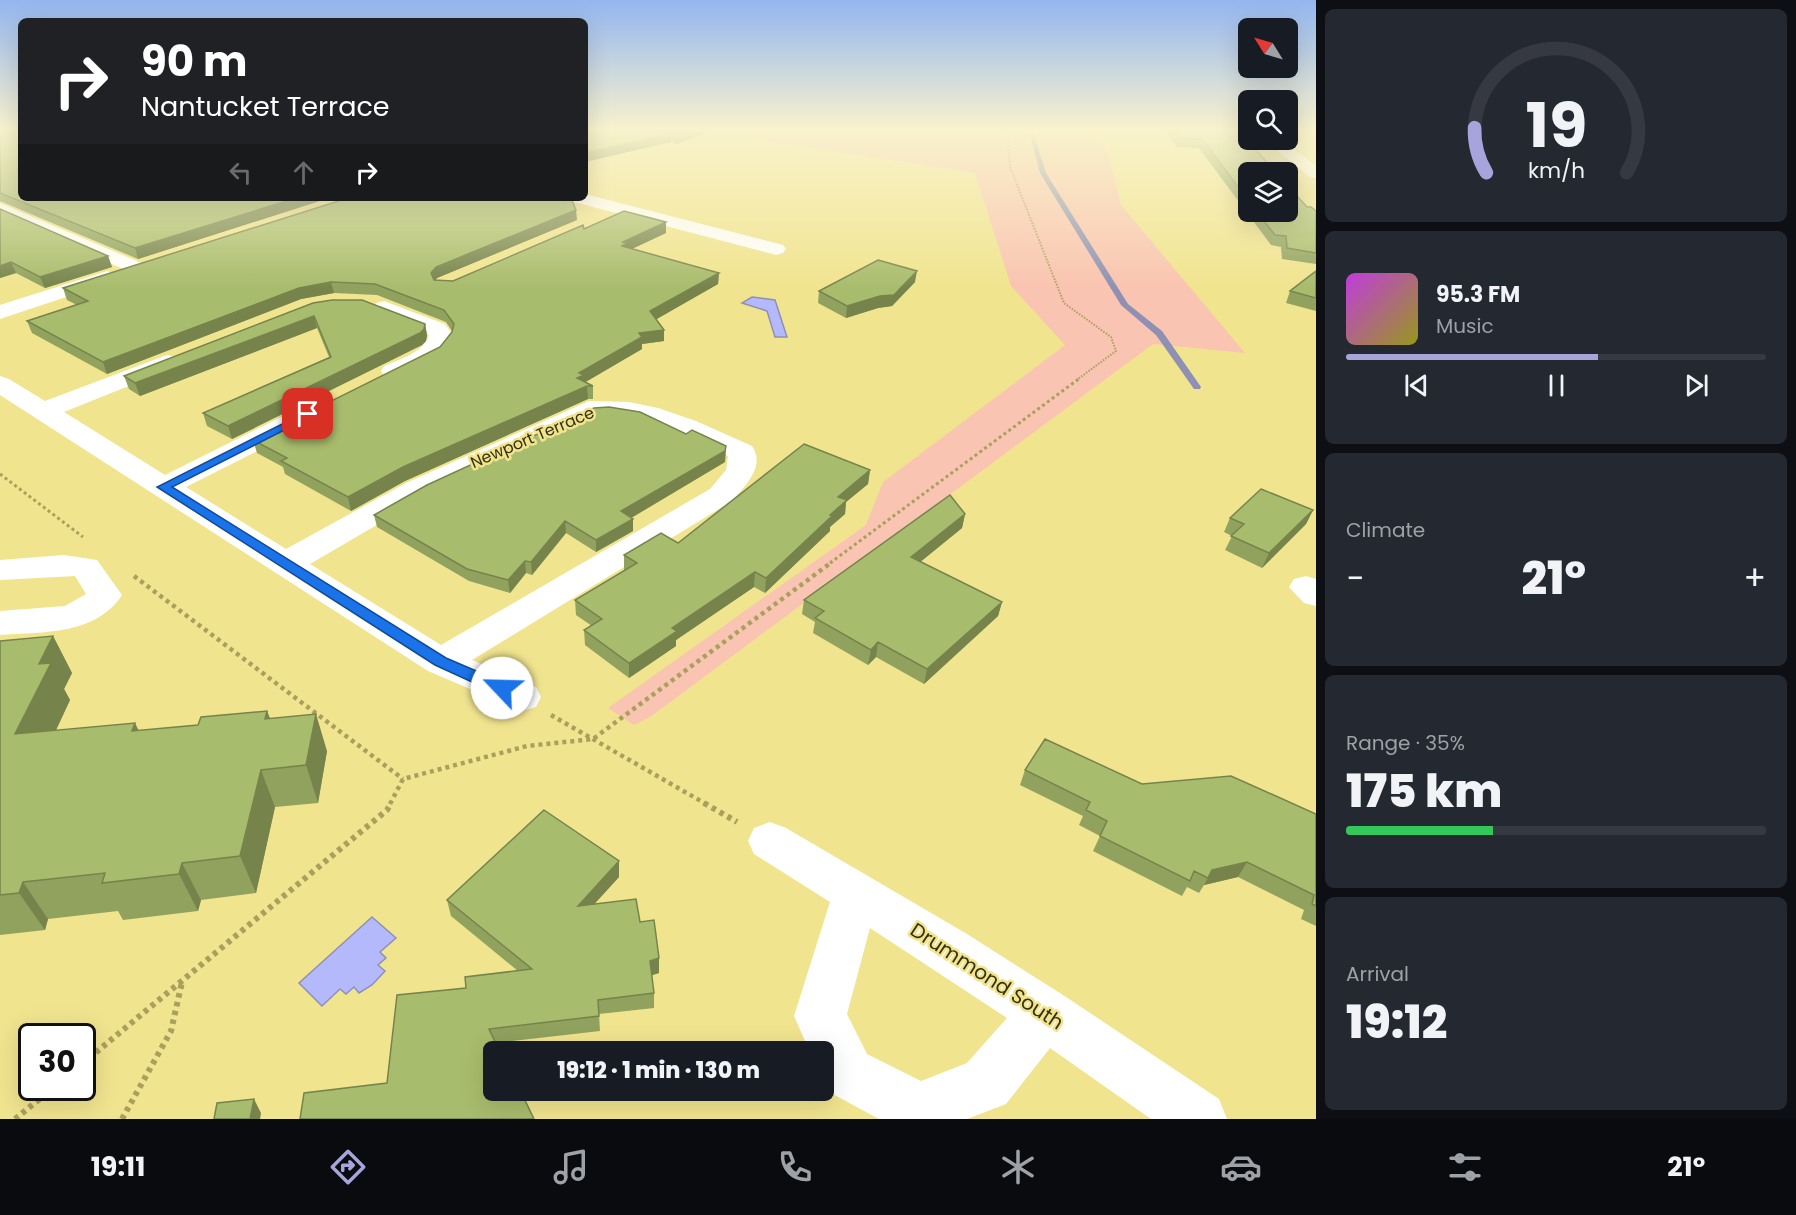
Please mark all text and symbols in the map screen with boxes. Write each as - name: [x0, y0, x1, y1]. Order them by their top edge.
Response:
- north arrow: [1238, 18, 1298, 78]
- map controls: [1238, 18, 1298, 222]
- text: 90 m: [141, 32, 248, 91]
- icon: right: [42, 42, 120, 120]
- text: 19: [1525, 81, 1587, 169]
- text: Nantucket Terrace: [141, 88, 390, 125]
- button: search: [1238, 90, 1298, 150]
- text: km/h: [1527, 155, 1585, 186]
- icon: left: [224, 156, 257, 189]
- icon: ahead: [287, 156, 320, 189]
- icon: right: [350, 156, 383, 189]
- button: layers: [1238, 162, 1298, 222]
- text: 95.3 FM: [1436, 279, 1520, 310]
- text: Music: [1436, 312, 1494, 340]
- icon: previous: [1400, 369, 1433, 402]
- icon: pause: [1540, 369, 1573, 402]
- icon: next: [1680, 369, 1713, 402]
- pin: [282, 388, 333, 439]
- icon: arrive: [291, 397, 324, 430]
- street label: Newport Terrace: [467, 401, 598, 474]
- text: Climate: [1346, 516, 1425, 544]
- text: 21°: [1522, 547, 1586, 610]
- text: −: [1346, 555, 1364, 602]
- text: +: [1743, 555, 1766, 602]
- position arrow: [470, 656, 534, 720]
- text: Range · 35%: [1346, 729, 1465, 757]
- text: 175 km: [1346, 760, 1502, 823]
- street label: Drummond South: [905, 916, 1069, 1036]
- text: Arrival: [1346, 960, 1409, 988]
- text: 19:12: [1346, 991, 1447, 1054]
- speed limit sign: 30: [18, 1023, 96, 1101]
- text: 19:12 · 1 min · 130 m: [557, 1055, 760, 1086]
- icon: directions: [327, 1146, 369, 1188]
- icon: music: [550, 1146, 592, 1188]
- icon: phone: [774, 1146, 816, 1188]
- icon: climate: [997, 1146, 1039, 1188]
- icon: car: [1220, 1146, 1262, 1188]
- icon: filters: [1444, 1146, 1486, 1188]
- text: 19:11: [91, 1148, 145, 1185]
- text: 21°: [1667, 1148, 1705, 1185]

